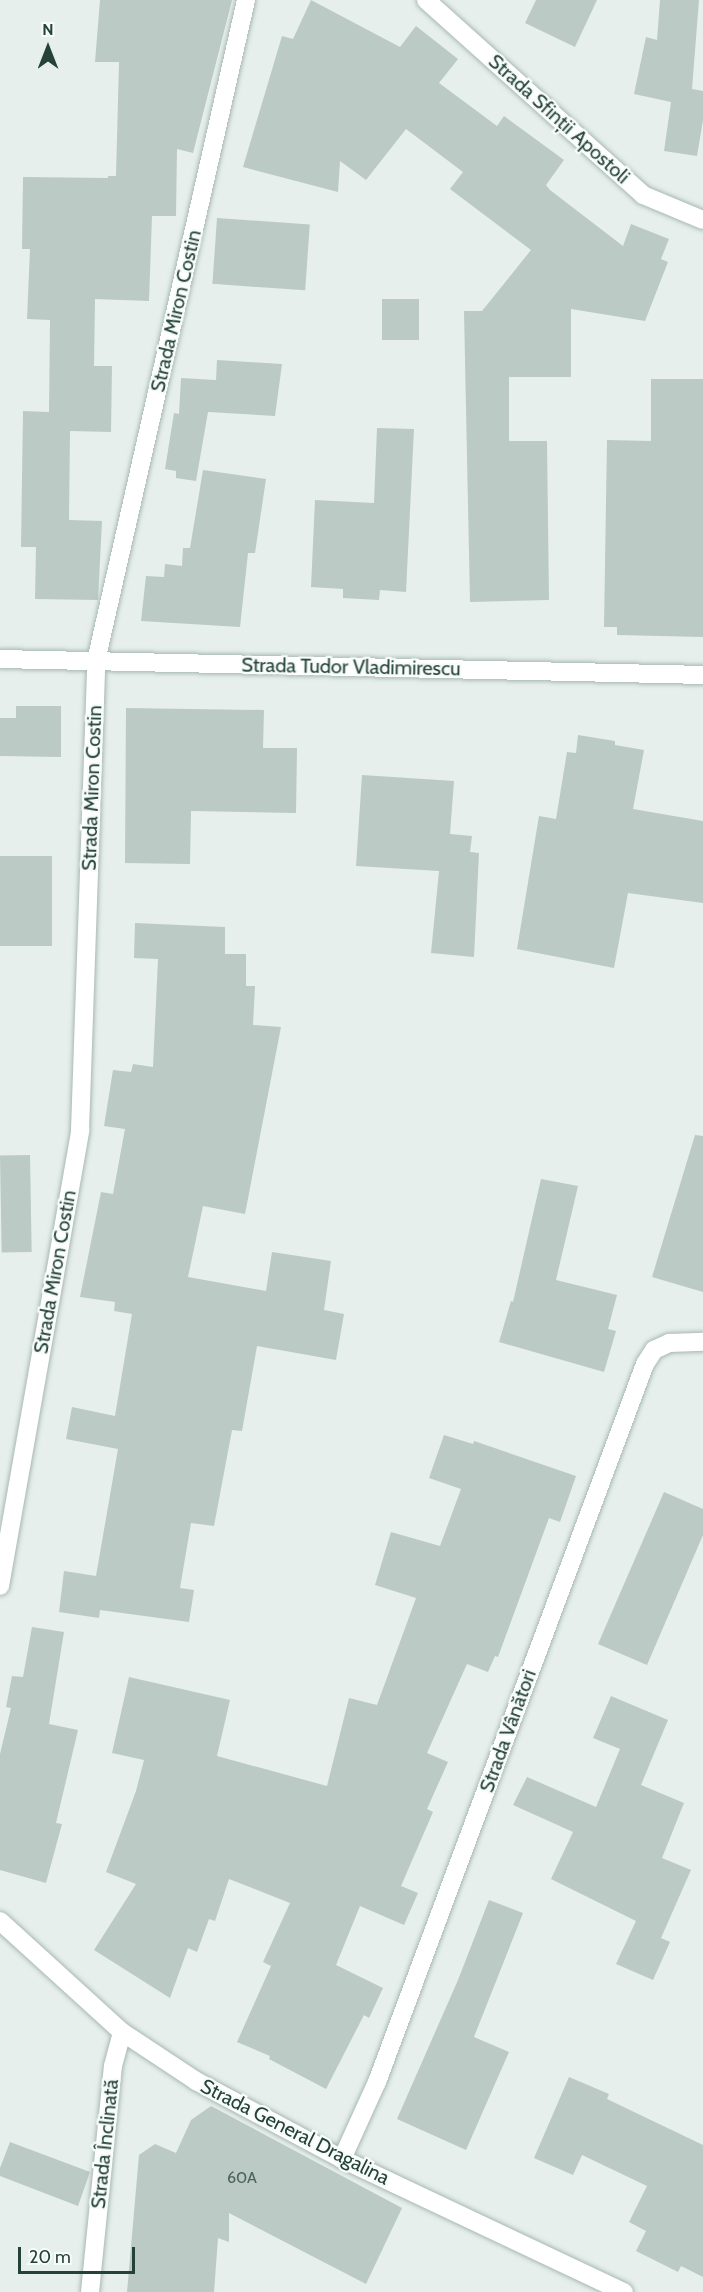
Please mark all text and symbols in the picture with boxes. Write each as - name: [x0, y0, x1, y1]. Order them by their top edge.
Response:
- north arrow: [18, 18, 78, 78]
- text: N: [42, 20, 54, 39]
- street label: Strada Sfinții Apostoli: [483, 49, 635, 189]
- street label: Strada Miron Costin: [146, 228, 206, 394]
- street label: Strada Tudor Vladimirescu: [241, 653, 461, 681]
- street label: Strada Miron Costin: [77, 705, 107, 871]
- street label: Strada Miron Costin: [29, 1188, 81, 1356]
- street label: Strada Vânători: [475, 1666, 541, 1796]
- street label: Strada General Dragalina: [197, 2074, 393, 2190]
- street label: Strada Înclinată: [86, 2078, 124, 2210]
- house number: 60A: [227, 2168, 257, 2188]
- scale bar: [21, 2235, 138, 2273]
- text: 20 m: [29, 2246, 71, 2268]

